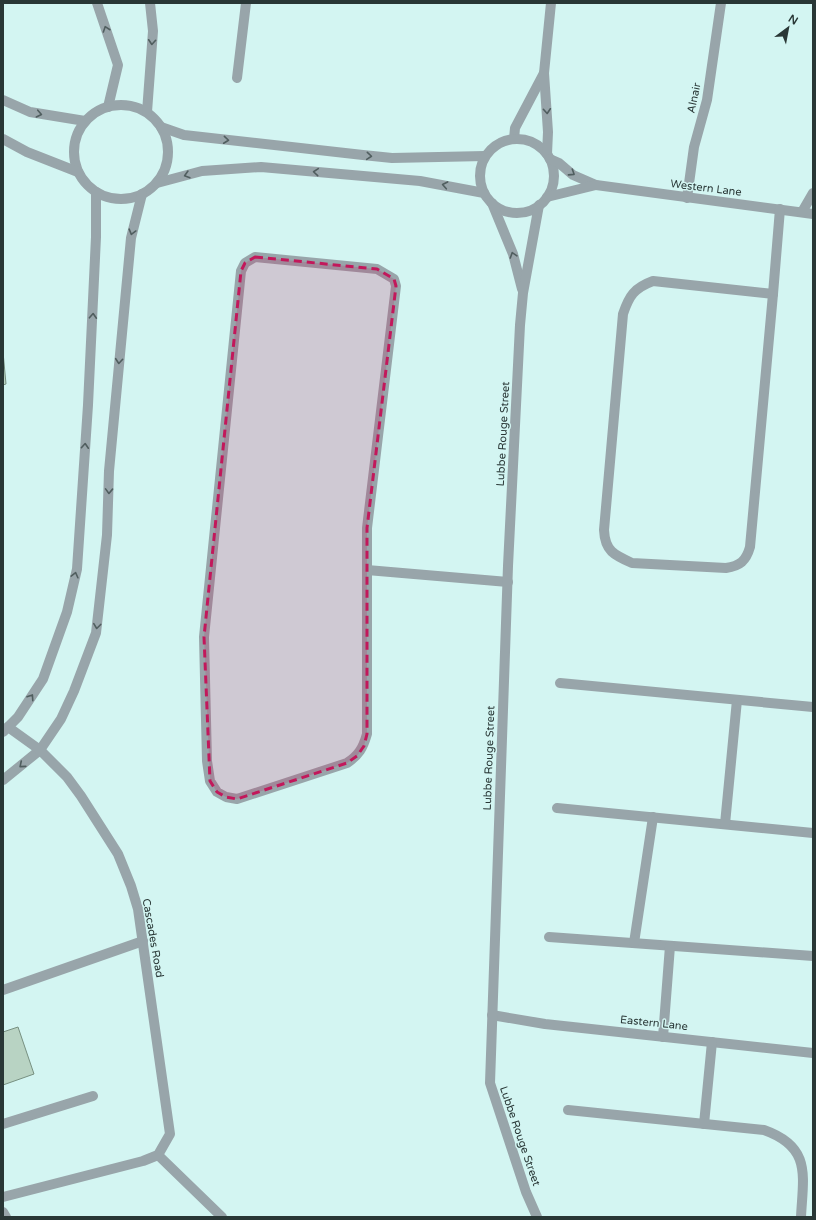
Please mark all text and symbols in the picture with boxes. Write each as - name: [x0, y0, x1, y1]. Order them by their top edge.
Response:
- north arrow: [768, 8, 808, 48]
- text: N: [786, 12, 800, 28]
- one-way arrow: [102, 26, 111, 33]
- one-way arrow: [148, 39, 156, 45]
- street label: Alnair: [684, 81, 704, 114]
- one-way arrow: [542, 108, 551, 114]
- one-way arrow: [36, 109, 43, 118]
- one-way arrow: [223, 135, 229, 144]
- one-way arrow: [366, 151, 372, 160]
- one-way arrow: [313, 168, 319, 177]
- one-way arrow: [568, 169, 575, 176]
- one-way arrow: [184, 170, 191, 179]
- street label: Western Lane: [670, 177, 742, 199]
- one-way arrow: [442, 182, 448, 190]
- one-way arrow: [129, 229, 137, 235]
- one-way arrow: [509, 252, 518, 259]
- one-way arrow: [88, 313, 97, 319]
- one-way arrow: [115, 358, 124, 364]
- street label: Lubbe Rouge Street: [494, 381, 512, 487]
- one-way arrow: [81, 443, 90, 449]
- one-way arrow: [104, 488, 113, 494]
- one-way arrow: [70, 572, 79, 579]
- one-way arrow: [92, 623, 101, 629]
- one-way arrow: [26, 694, 33, 701]
- street label: Lubbe Rouge Street: [481, 705, 497, 811]
- one-way arrow: [19, 760, 26, 767]
- street label: Cascades Road: [140, 897, 166, 979]
- street label: Eastern Lane: [620, 1013, 688, 1033]
- street label: Lubbe Rouge Street: [497, 1084, 543, 1188]

